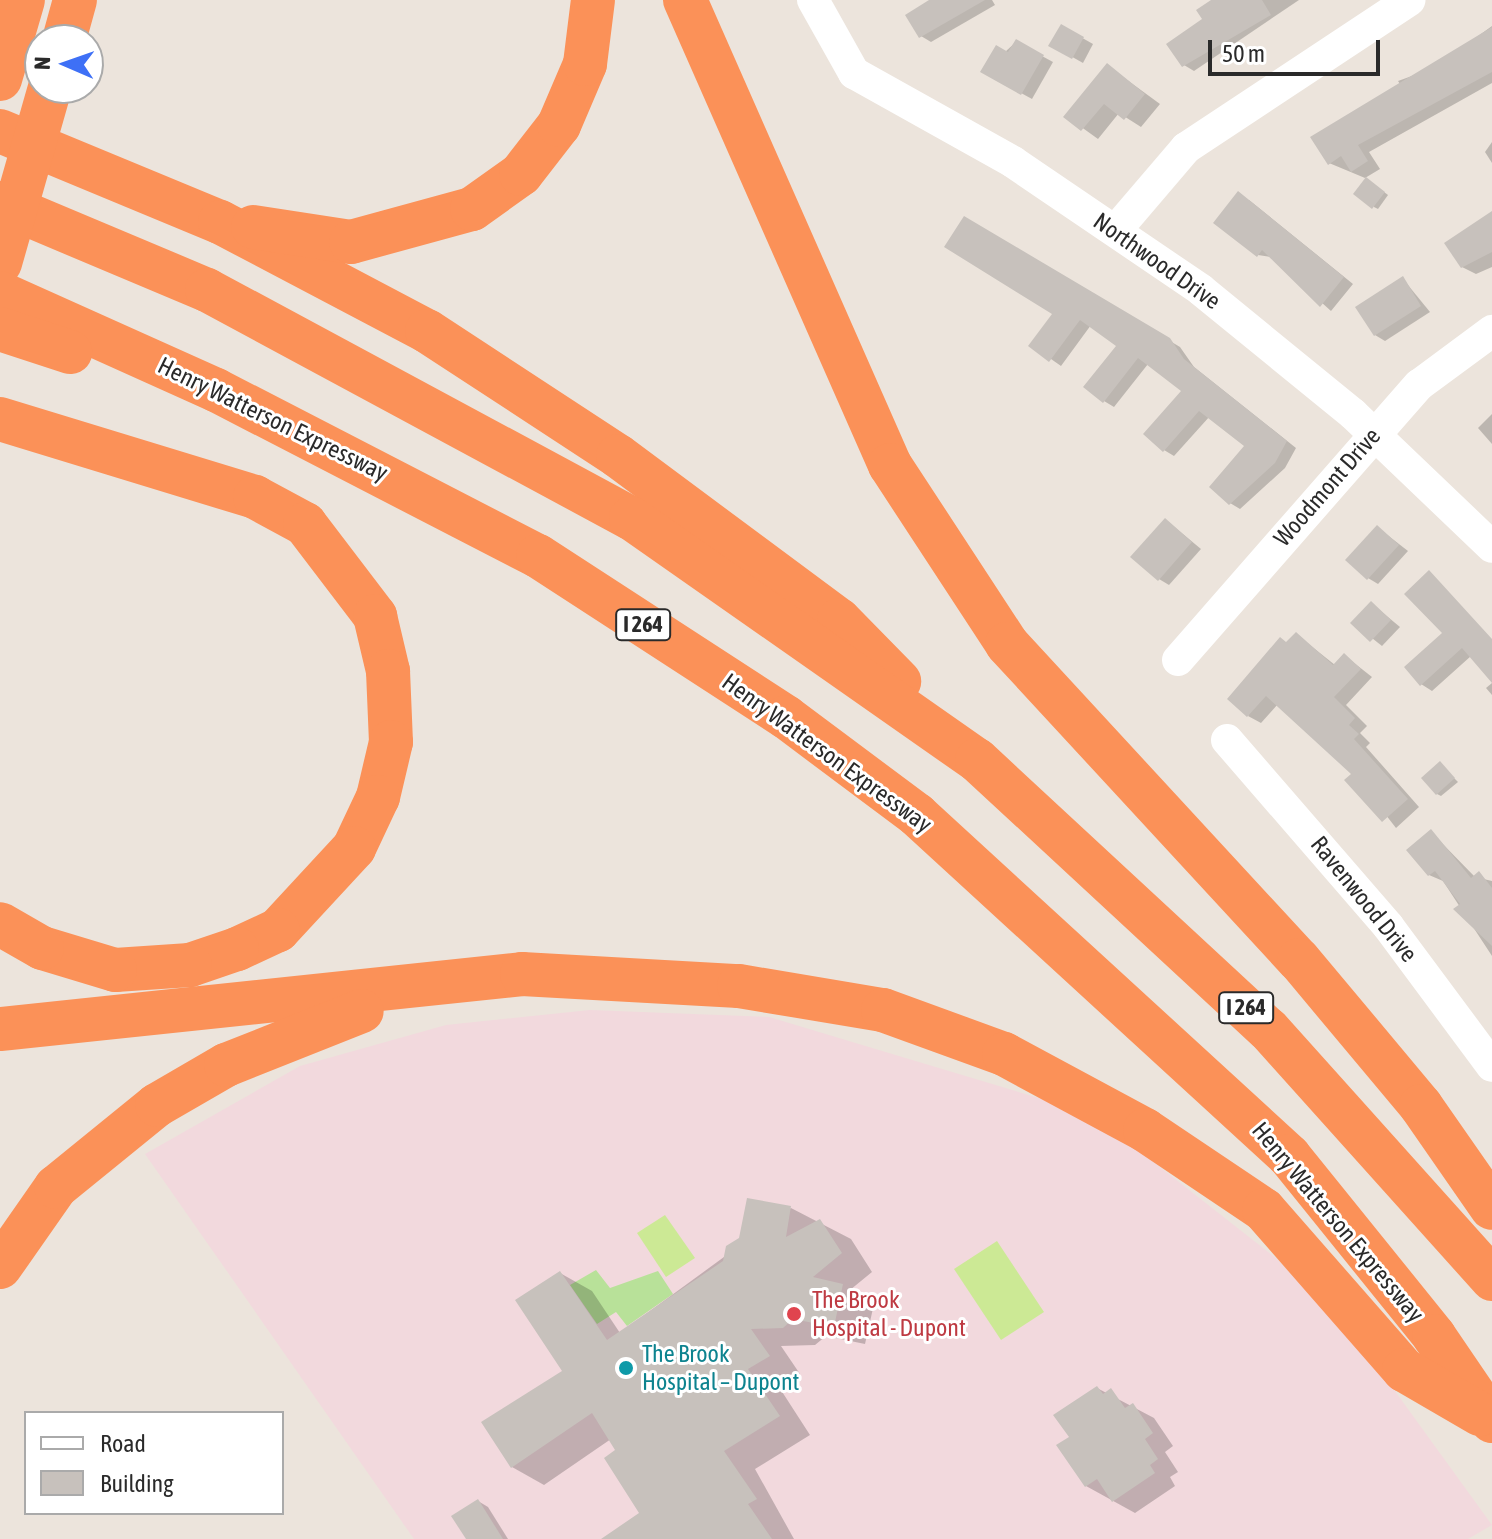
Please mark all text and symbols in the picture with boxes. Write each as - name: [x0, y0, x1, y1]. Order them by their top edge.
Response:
- north arrow: [24, 24, 104, 104]
- scale bar: [1212, 24, 1384, 74]
- text: 50 m: [1222, 40, 1265, 67]
- text: N: [29, 56, 55, 70]
- street label: Northwood Drive: [1088, 207, 1226, 315]
- street label: Henry Watterson Expressway: [153, 351, 393, 487]
- street label: Woodmont Drive: [1268, 422, 1386, 552]
- road number: I 264: [615, 607, 671, 643]
- street label: Henry Watterson Expressway: [717, 667, 937, 839]
- street label: Ravenwood Drive: [1305, 830, 1423, 968]
- road number: I 264: [1218, 990, 1274, 1026]
- street label: Henry Watterson Expressway: [1246, 1116, 1430, 1328]
- place label: The Brook Hospital - Dupont: [812, 1286, 966, 1342]
- marker: The Brook Hospital - Dupont: [783, 1303, 805, 1325]
- place label: The Brook Hospital – Dupont: [642, 1340, 799, 1396]
- marker: The Brook Hospital – Dupont: [617, 1359, 635, 1377]
- legend: [24, 1411, 284, 1515]
- text: Road: [100, 1430, 146, 1457]
- text: Building: [100, 1470, 173, 1497]

